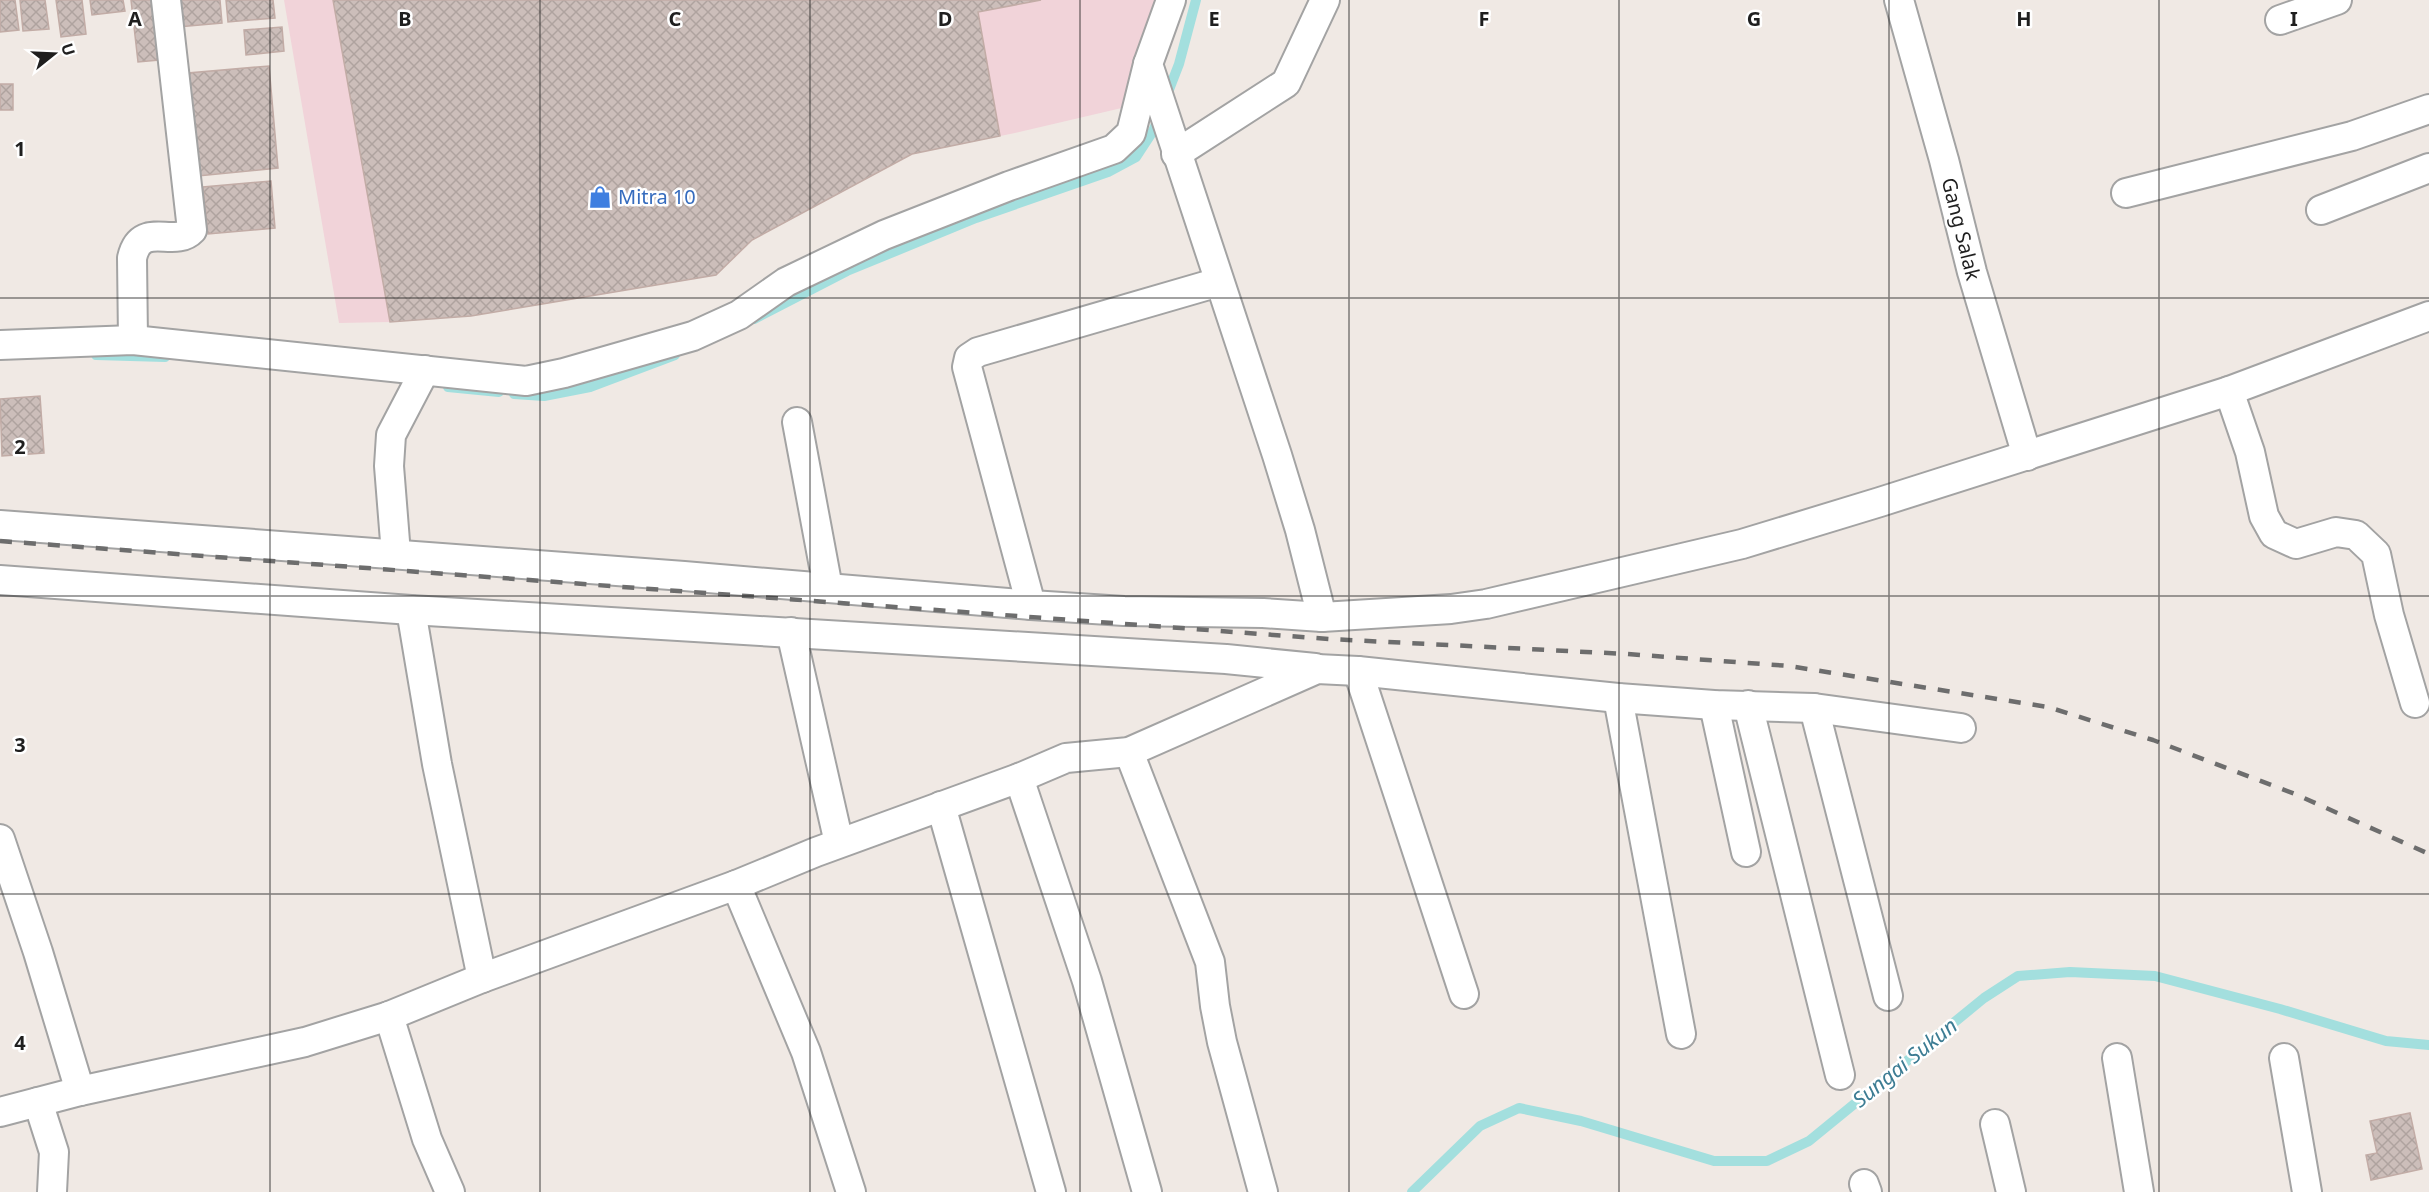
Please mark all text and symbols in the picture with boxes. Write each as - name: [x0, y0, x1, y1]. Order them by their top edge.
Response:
- text: A: [128, 5, 142, 32]
- text: B: [398, 5, 412, 32]
- text: C: [669, 5, 682, 32]
- text: D: [938, 5, 952, 32]
- text: E: [1208, 5, 1220, 32]
- text: F: [1479, 5, 1489, 32]
- text: G: [1747, 5, 1761, 32]
- text: H: [2016, 5, 2032, 32]
- text: I: [2290, 5, 2298, 32]
- north arrow: [24, 24, 84, 84]
- text: U: [56, 40, 81, 59]
- text: 1: [14, 135, 26, 162]
- street label: Gang Salak: [1936, 175, 1987, 283]
- place label: Mitra 10: [618, 183, 696, 210]
- shop icon: Mitra 10: [587, 184, 613, 210]
- text: 2: [14, 433, 26, 460]
- text: 3: [14, 731, 26, 758]
- water label: Sungai Sukun: [1846, 1011, 1963, 1113]
- text: 4: [14, 1029, 26, 1056]

